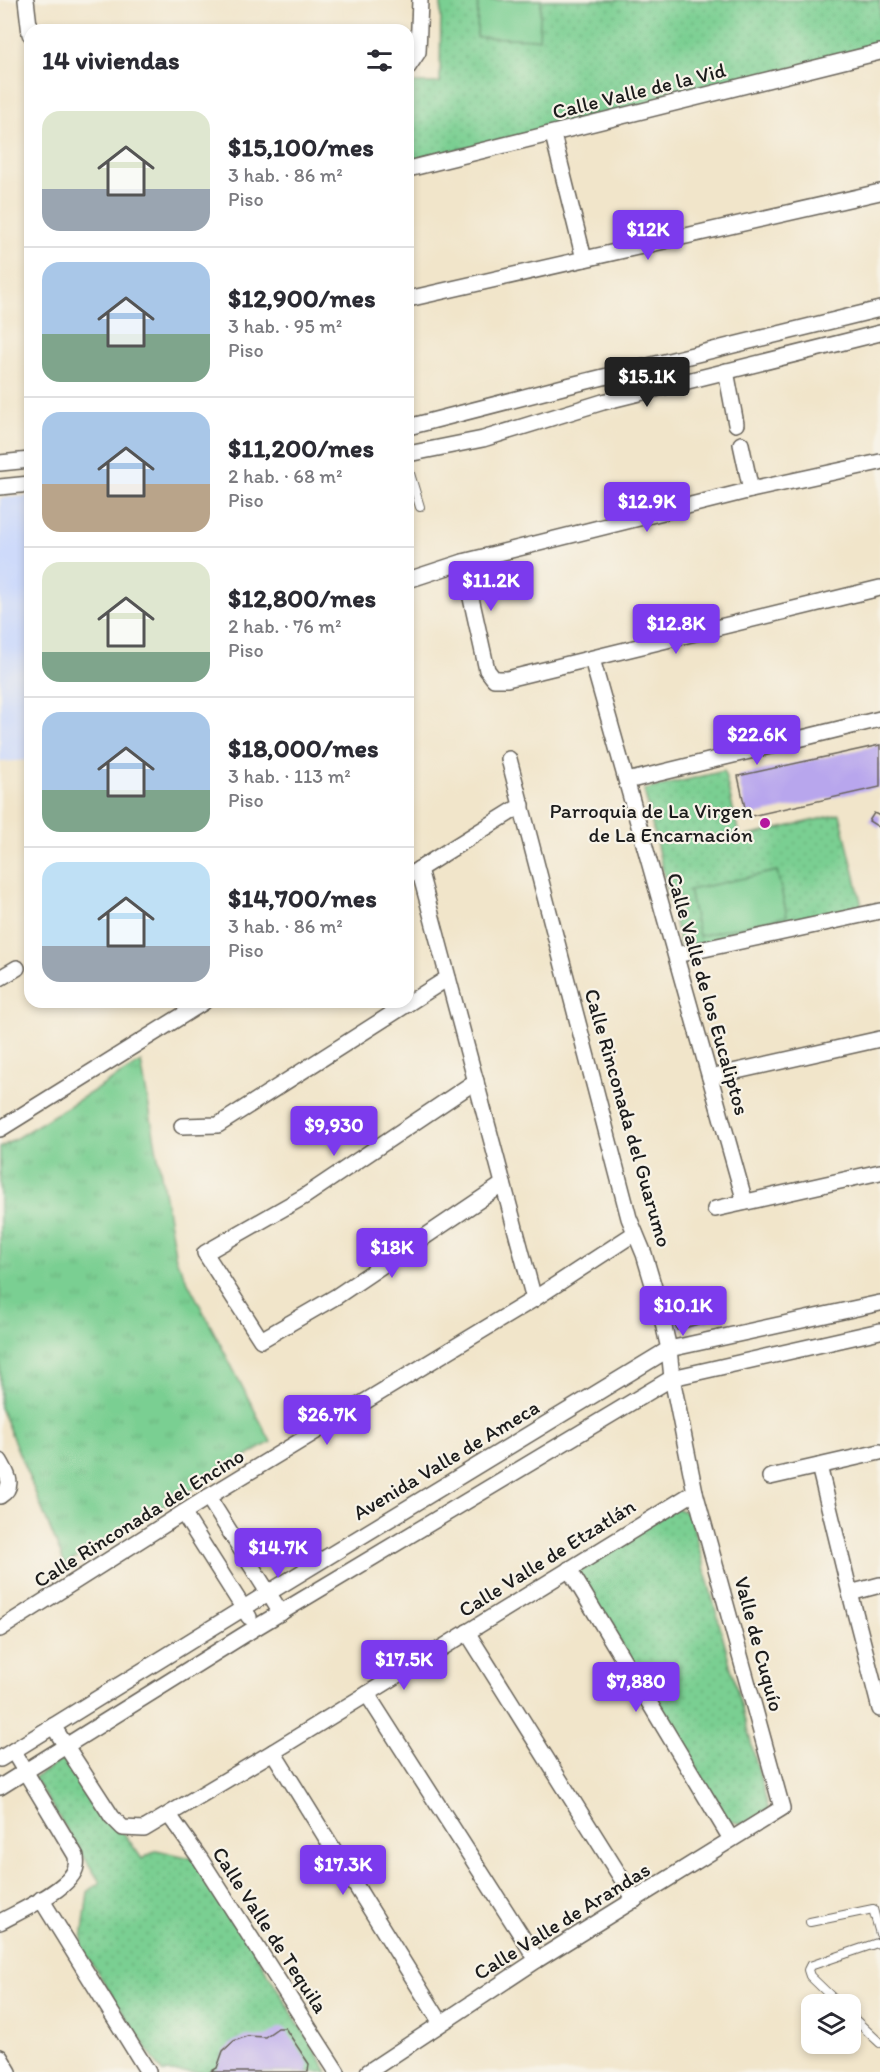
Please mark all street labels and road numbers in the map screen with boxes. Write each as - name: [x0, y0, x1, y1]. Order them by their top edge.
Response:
- street label: Calle Valle de la Vid: [550, 57, 729, 124]
- street label: Calle Valle de los Eucaliptos: [662, 870, 755, 1118]
- street label: Calle Rinconada del Guarumo: [580, 986, 677, 1250]
- street label: Avenida Valle de Ameca: [348, 1394, 543, 1525]
- street label: Calle Rinconada del Encino: [29, 1443, 248, 1593]
- street label: Calle Valle de Etzatlán: [454, 1493, 640, 1622]
- street label: Valle de Cuquío: [729, 1574, 789, 1714]
- street label: Calle Valle de Tequila: [207, 1842, 334, 2018]
- street label: Calle Valle de Arandas: [469, 1856, 654, 1985]

